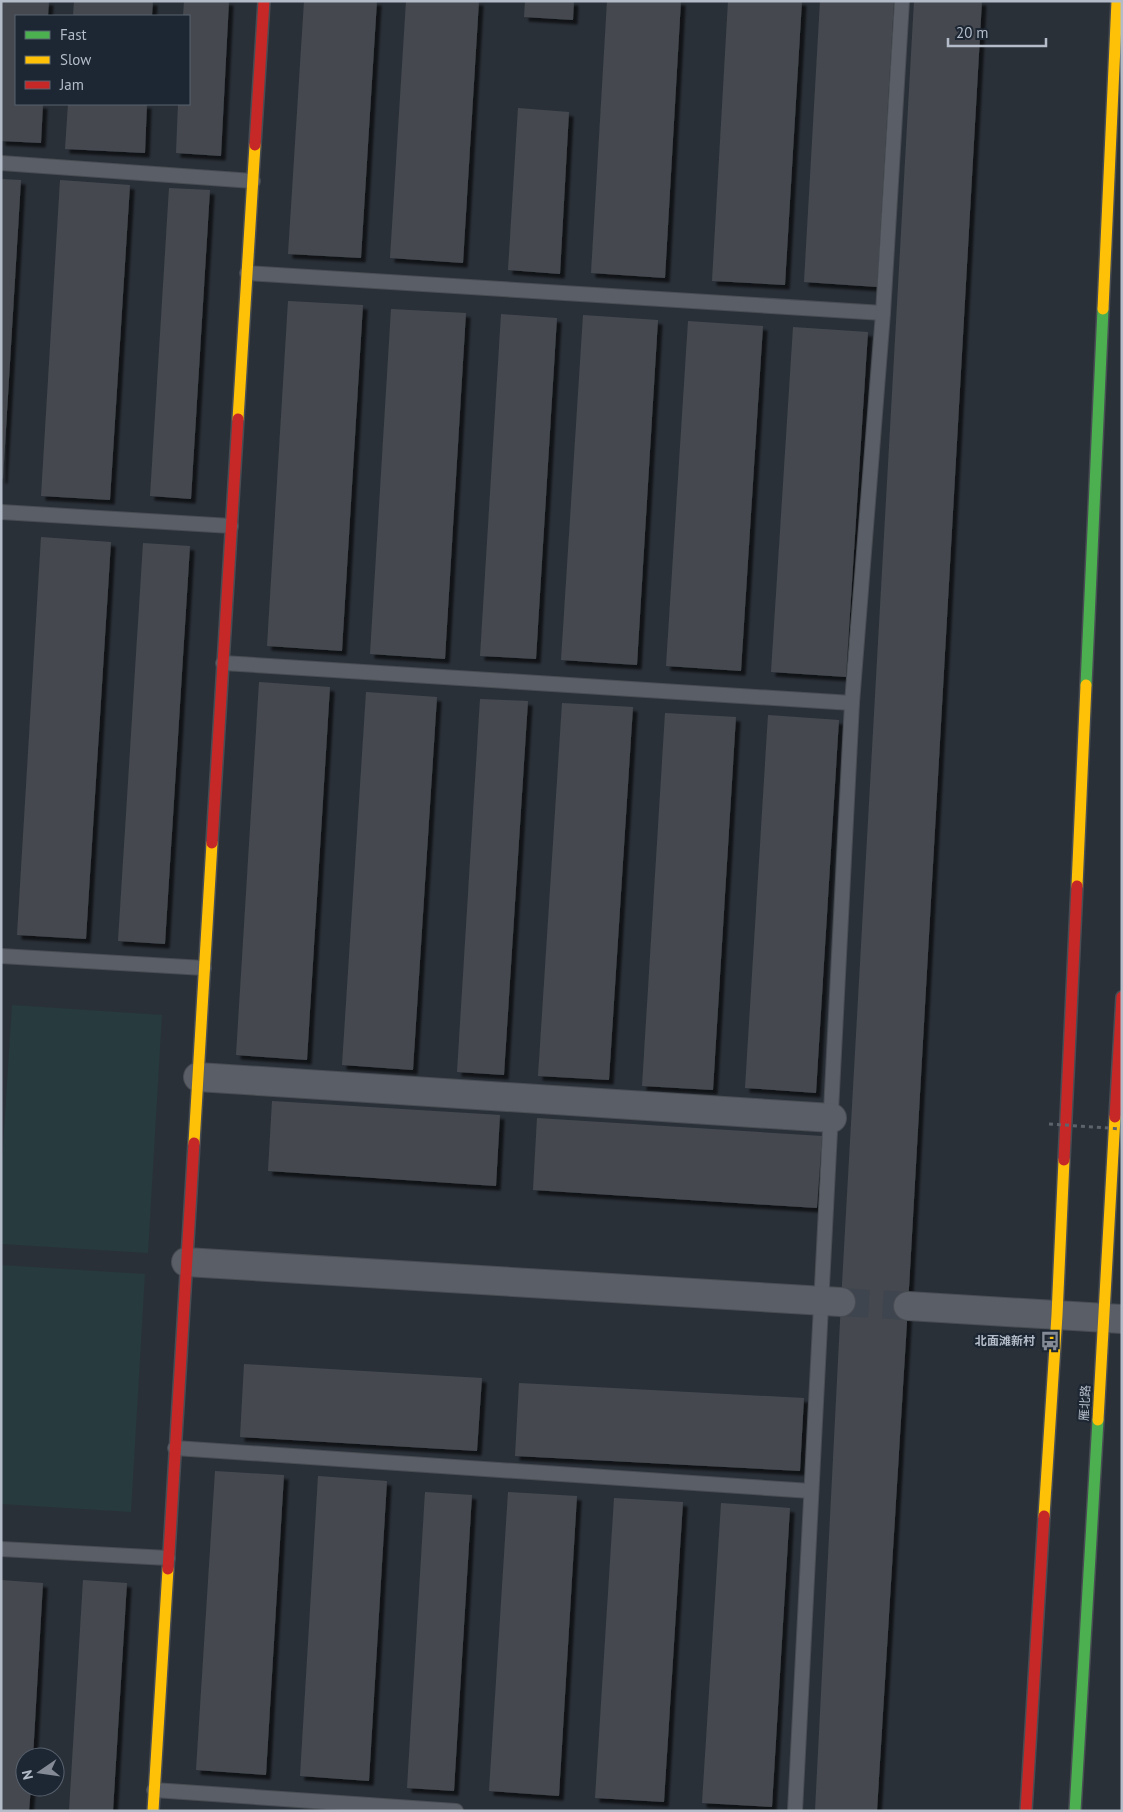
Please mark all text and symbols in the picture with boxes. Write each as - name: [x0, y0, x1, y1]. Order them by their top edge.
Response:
- legend: [15, 15, 190, 105]
- scale bar: [948, 15, 1046, 47]
- text: 20 m: [956, 23, 989, 42]
- text: Fast: [60, 25, 87, 44]
- text: Slow: [60, 50, 91, 69]
- text: Jam: [59, 75, 84, 94]
- bus stop icon: 北面滩新村: [1039, 1330, 1061, 1352]
- place label: 北面滩新村: [975, 1333, 1035, 1348]
- street label: 雁北路: [1076, 1385, 1093, 1421]
- north arrow: [15, 1747, 65, 1797]
- text: N: [18, 1768, 37, 1781]

